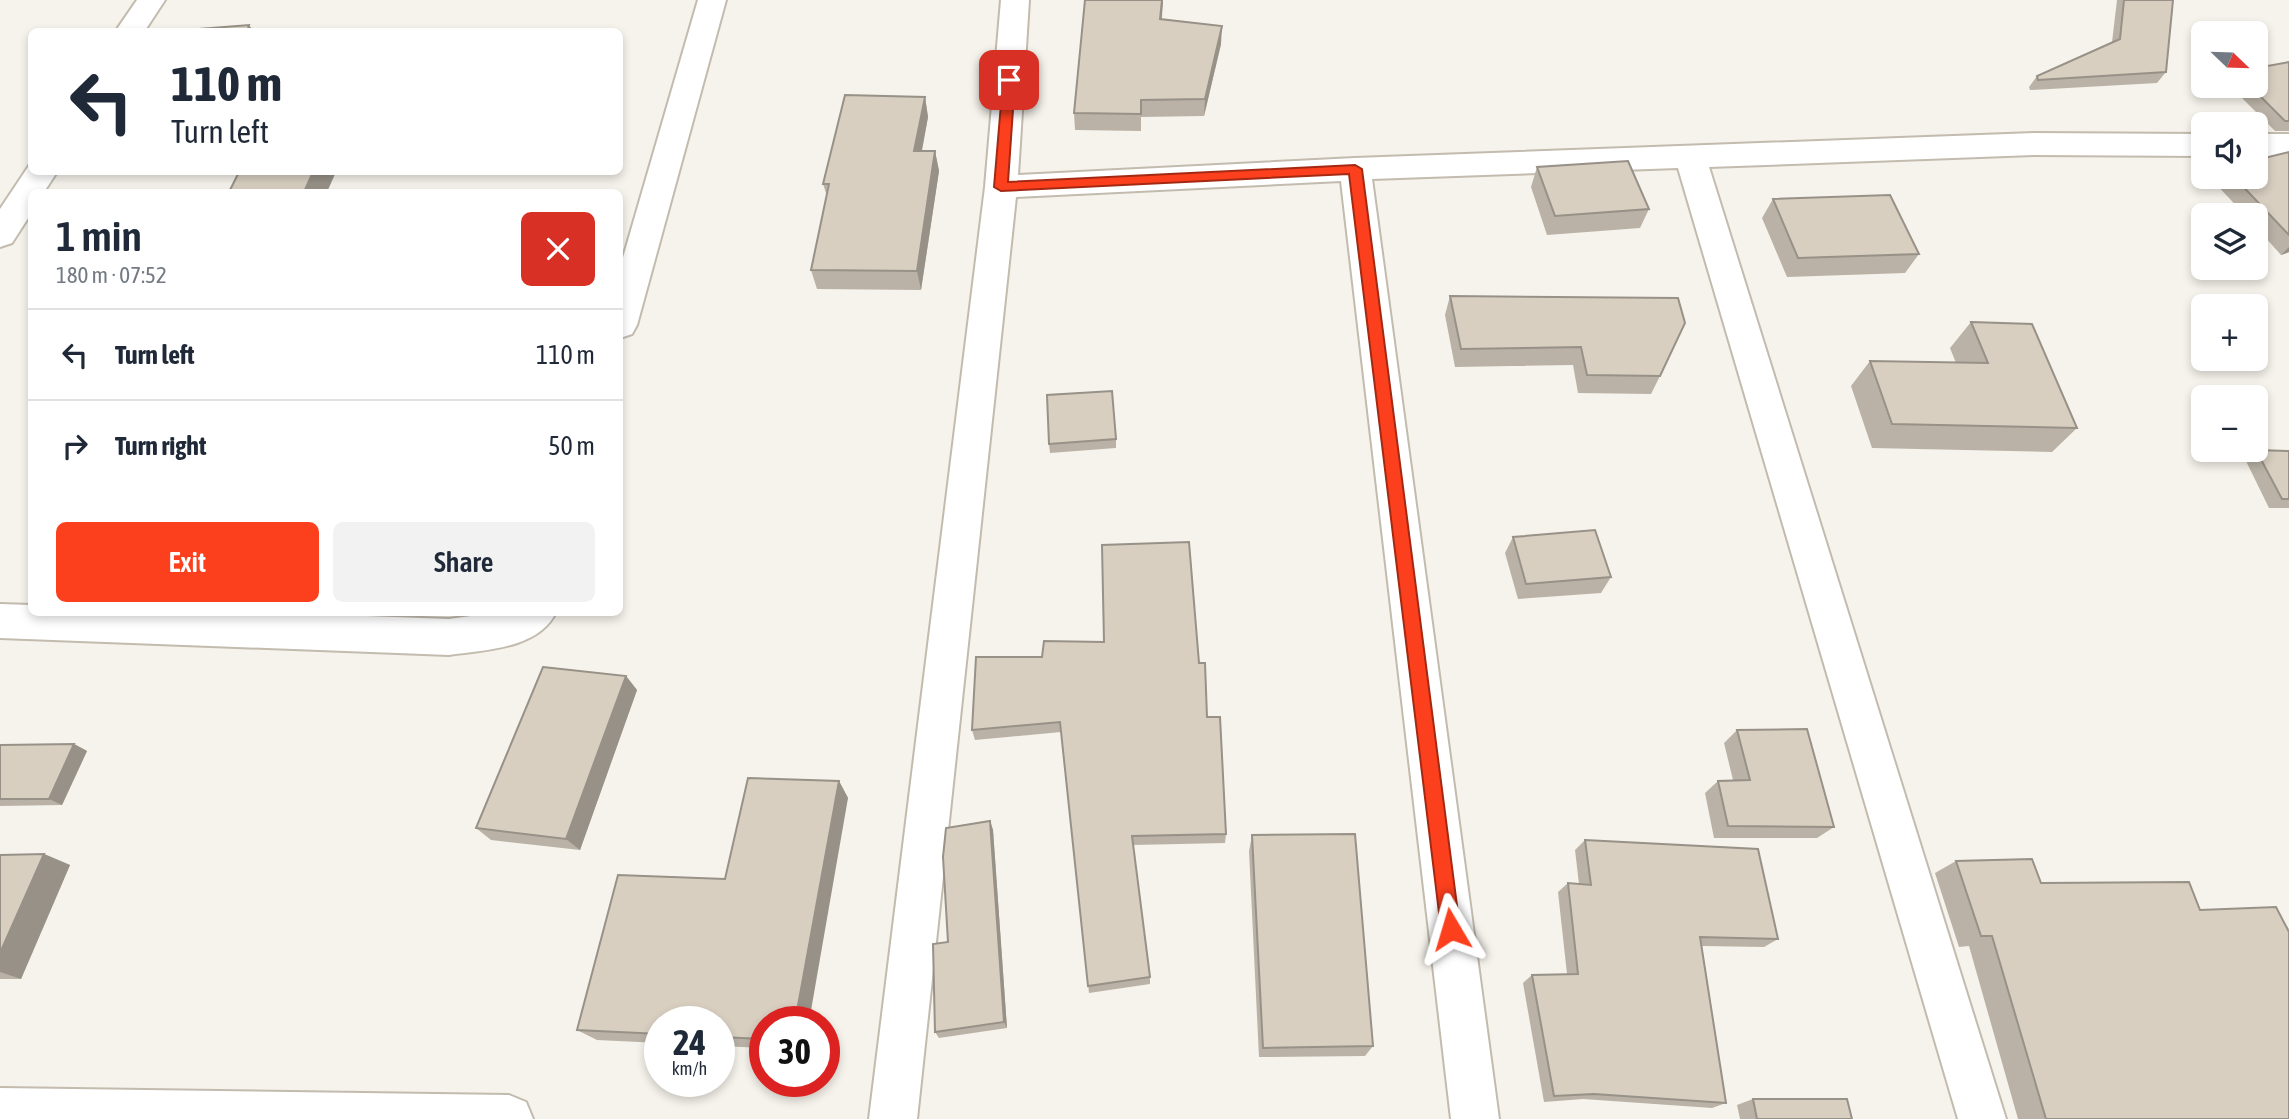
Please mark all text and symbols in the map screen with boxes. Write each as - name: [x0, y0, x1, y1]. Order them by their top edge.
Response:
- north arrow: [2191, 21, 2268, 98]
- map controls: [2191, 21, 2268, 462]
- pin: [979, 50, 1039, 110]
- text: 110 m: [171, 55, 282, 111]
- icon: left: [56, 56, 147, 147]
- icon: arrive: [990, 61, 1028, 99]
- button: sound: [2191, 112, 2268, 189]
- text: Turn left: [171, 113, 269, 150]
- button: layers: [2191, 203, 2268, 280]
- text: 1 min: [56, 212, 142, 260]
- button: close: [521, 212, 595, 286]
- text: 180 m · 07:52: [56, 262, 167, 288]
- button: +: [2191, 294, 2268, 371]
- icon: left: [56, 336, 94, 374]
- text: Turn left: [115, 340, 195, 370]
- text: 110 m: [536, 340, 595, 370]
- button: −: [2191, 385, 2268, 462]
- icon: right: [56, 427, 94, 465]
- text: Turn right: [115, 431, 206, 461]
- text: 50 m: [548, 431, 595, 461]
- button: Exit: [56, 522, 319, 602]
- button: Share: [333, 522, 595, 602]
- position arrow: [1414, 892, 1488, 966]
- speed limit sign: 30: [749, 1006, 840, 1097]
- text: 24: [673, 1022, 706, 1062]
- text: km/h: [672, 1058, 707, 1079]

